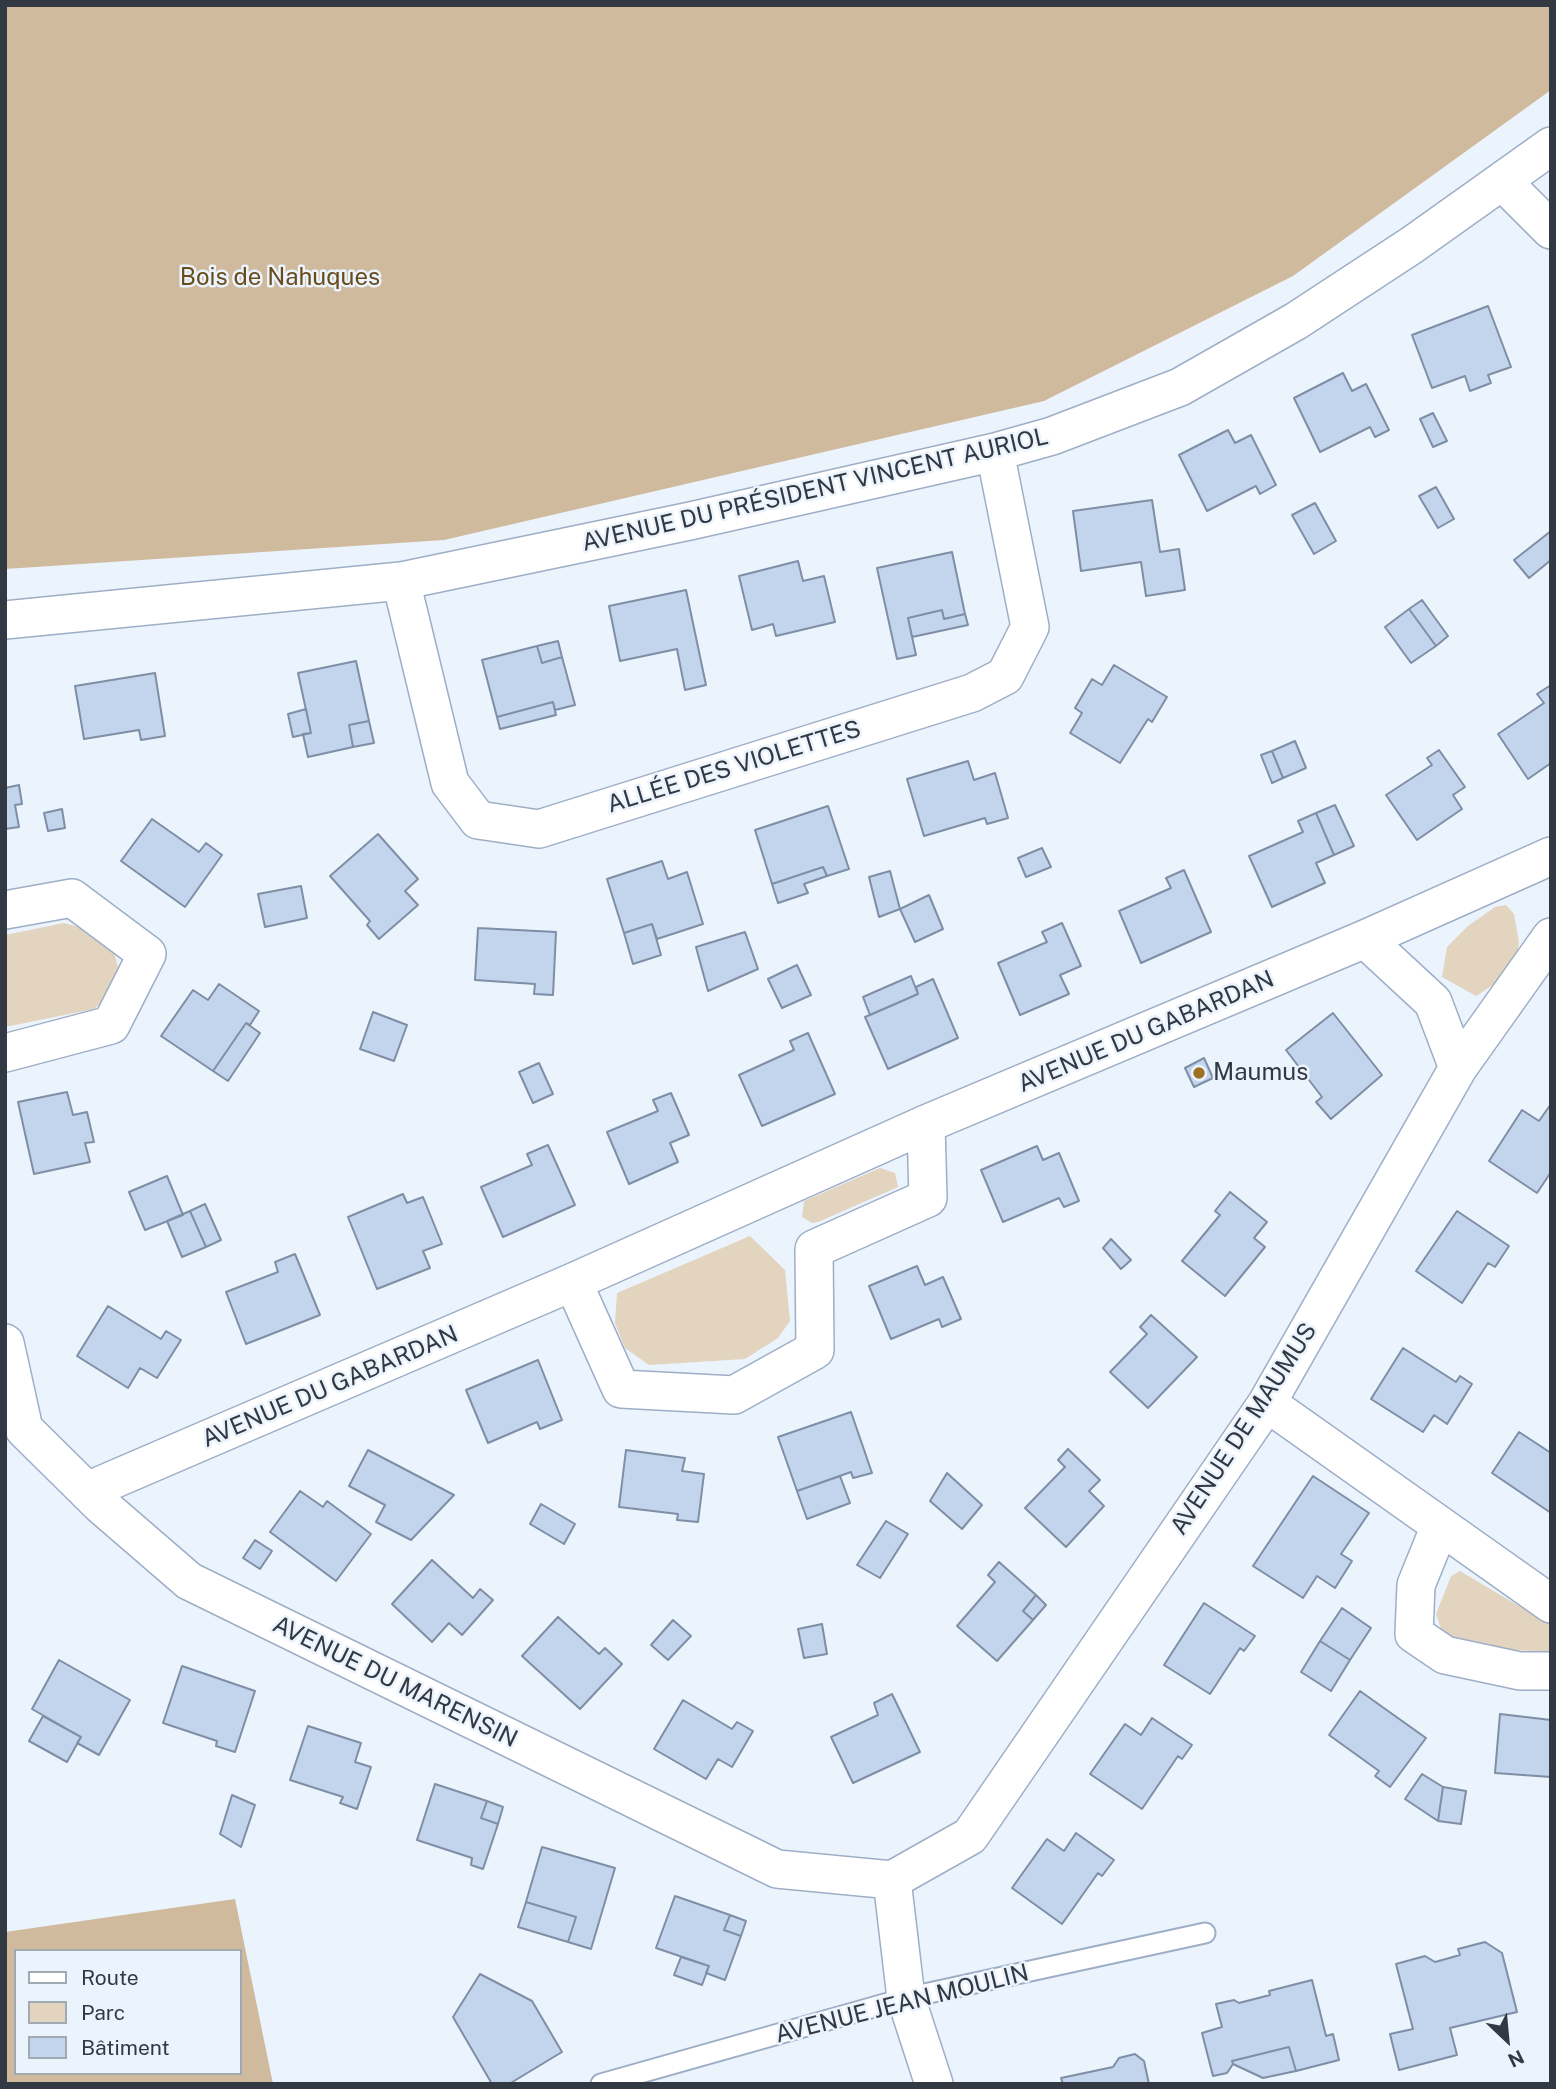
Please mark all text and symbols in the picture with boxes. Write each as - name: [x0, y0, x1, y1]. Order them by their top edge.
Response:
- park label: Bois de Nahuques: [180, 264, 380, 292]
- street label: AVENUE DU PRÉSIDENT VINCENT AURIOL: [579, 422, 1051, 558]
- street label: ALLÉE DES VIOLETTES: [604, 715, 864, 819]
- street label: AVENUE DU GABARDAN: [1014, 965, 1278, 1099]
- place label: Maumus: [1213, 1059, 1308, 1087]
- marker: Maumus: [1191, 1065, 1207, 1081]
- street label: AVENUE DE MAUMUS: [1165, 1318, 1323, 1540]
- street label: AVENUE DU GABARDAN: [198, 1320, 462, 1454]
- street label: AVENUE DU MARENSIN: [268, 1610, 522, 1754]
- legend: [14, 1949, 242, 2075]
- street label: AVENUE JEAN MOULIN: [772, 1959, 1032, 2049]
- text: Route: [81, 1965, 139, 1990]
- text: Parc: [81, 2000, 125, 2025]
- north arrow: [1472, 2005, 1542, 2075]
- text: Bâtiment: [81, 2035, 170, 2060]
- text: N: [1505, 2046, 1528, 2072]

